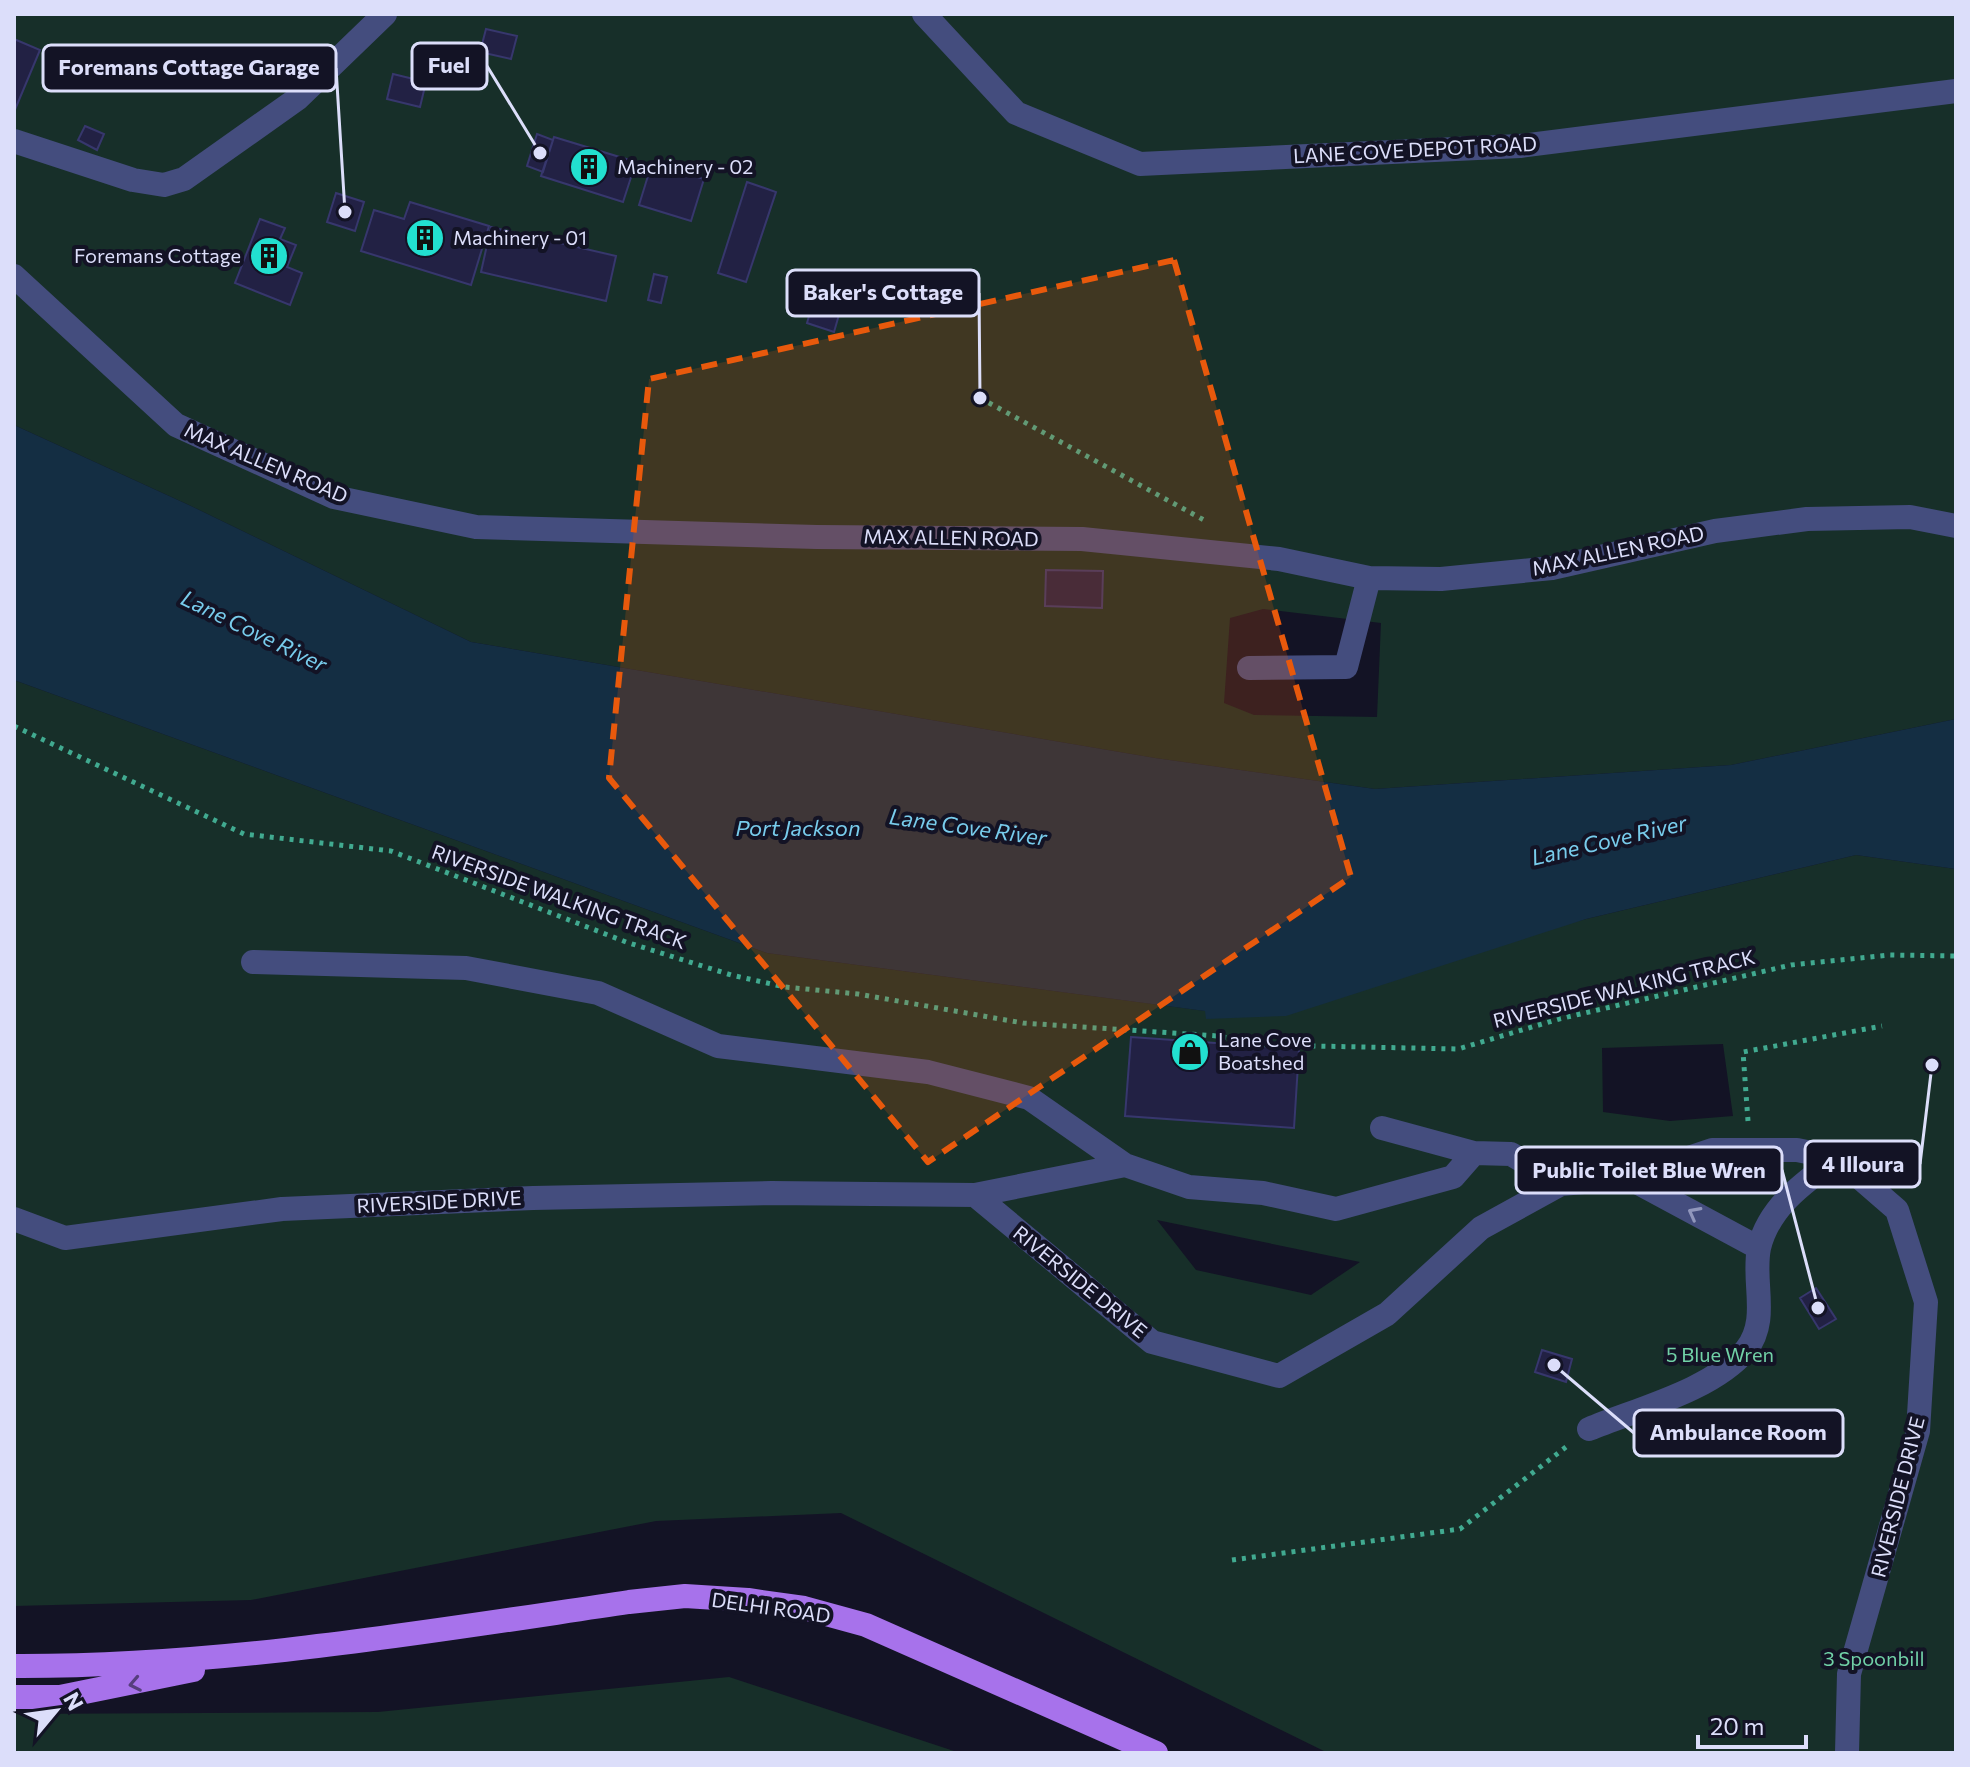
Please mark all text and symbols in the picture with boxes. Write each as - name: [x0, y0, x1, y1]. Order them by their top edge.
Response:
- callout: Fuel: [412, 43, 487, 89]
- callout: Foremans Cottage Garage: [43, 45, 336, 91]
- text: Fuel: [428, 51, 470, 78]
- text: Foremans Cottage Garage: [58, 53, 320, 80]
- street label: LANE COVE DEPOT ROAD: [1293, 131, 1537, 167]
- building icon: Machinery - 02: [568, 146, 610, 188]
- place label: Machinery - 02: [617, 154, 753, 178]
- building icon: Machinery - 01: [404, 217, 446, 259]
- place label: Machinery - 01: [453, 225, 587, 249]
- building icon: Foremans Cottage: [248, 235, 290, 277]
- place label: Foremans Cottage: [74, 243, 241, 267]
- callout: Baker's Cottage: [787, 270, 979, 316]
- text: Baker's Cottage: [803, 278, 963, 305]
- street label: MAX ALLEN ROAD: [181, 417, 352, 507]
- street label: MAX ALLEN ROAD: [1530, 520, 1706, 580]
- street label: MAX ALLEN ROAD: [863, 523, 1039, 551]
- water label: Lane Cove River: [177, 584, 333, 678]
- water label: Lane Cove River: [888, 802, 1050, 851]
- water label: Lane Cove River: [1529, 808, 1690, 871]
- water label: Port Jackson: [735, 814, 861, 841]
- street label: RIVERSIDE WALKING TRACK: [429, 839, 690, 953]
- street label: RIVERSIDE WALKING TRACK: [1490, 944, 1757, 1032]
- place label: Lane Cove Boatshed: [1218, 1027, 1312, 1074]
- shop icon: Lane Cove Boatshed: [1169, 1031, 1211, 1073]
- callout: 4 Illoura: [1805, 1141, 1920, 1187]
- callout: Public Toilet Blue Wren: [1516, 1147, 1782, 1193]
- text: 4 Illoura: [1822, 1150, 1904, 1177]
- text: Public Toilet Blue Wren: [1532, 1156, 1766, 1183]
- street label: RIVERSIDE DRIVE: [356, 1185, 522, 1217]
- one-way arrow: [1688, 1208, 1703, 1223]
- street label: RIVERSIDE DRIVE: [1009, 1220, 1152, 1342]
- park label: 5 Blue Wren: [1666, 1342, 1774, 1366]
- callout: Ambulance Room: [1634, 1410, 1843, 1456]
- street label: RIVERSIDE DRIVE: [1865, 1414, 1929, 1580]
- text: Ambulance Room: [1649, 1418, 1827, 1445]
- street label: DELHI ROAD: [710, 1587, 832, 1627]
- park label: 3 Spoonbill: [1823, 1646, 1925, 1670]
- north arrow: [16, 1671, 96, 1751]
- one-way arrow: [128, 1674, 142, 1691]
- text: N: [58, 1687, 90, 1715]
- scale bar: [1698, 1699, 1806, 1749]
- text: 20 m: [1710, 1711, 1764, 1740]

